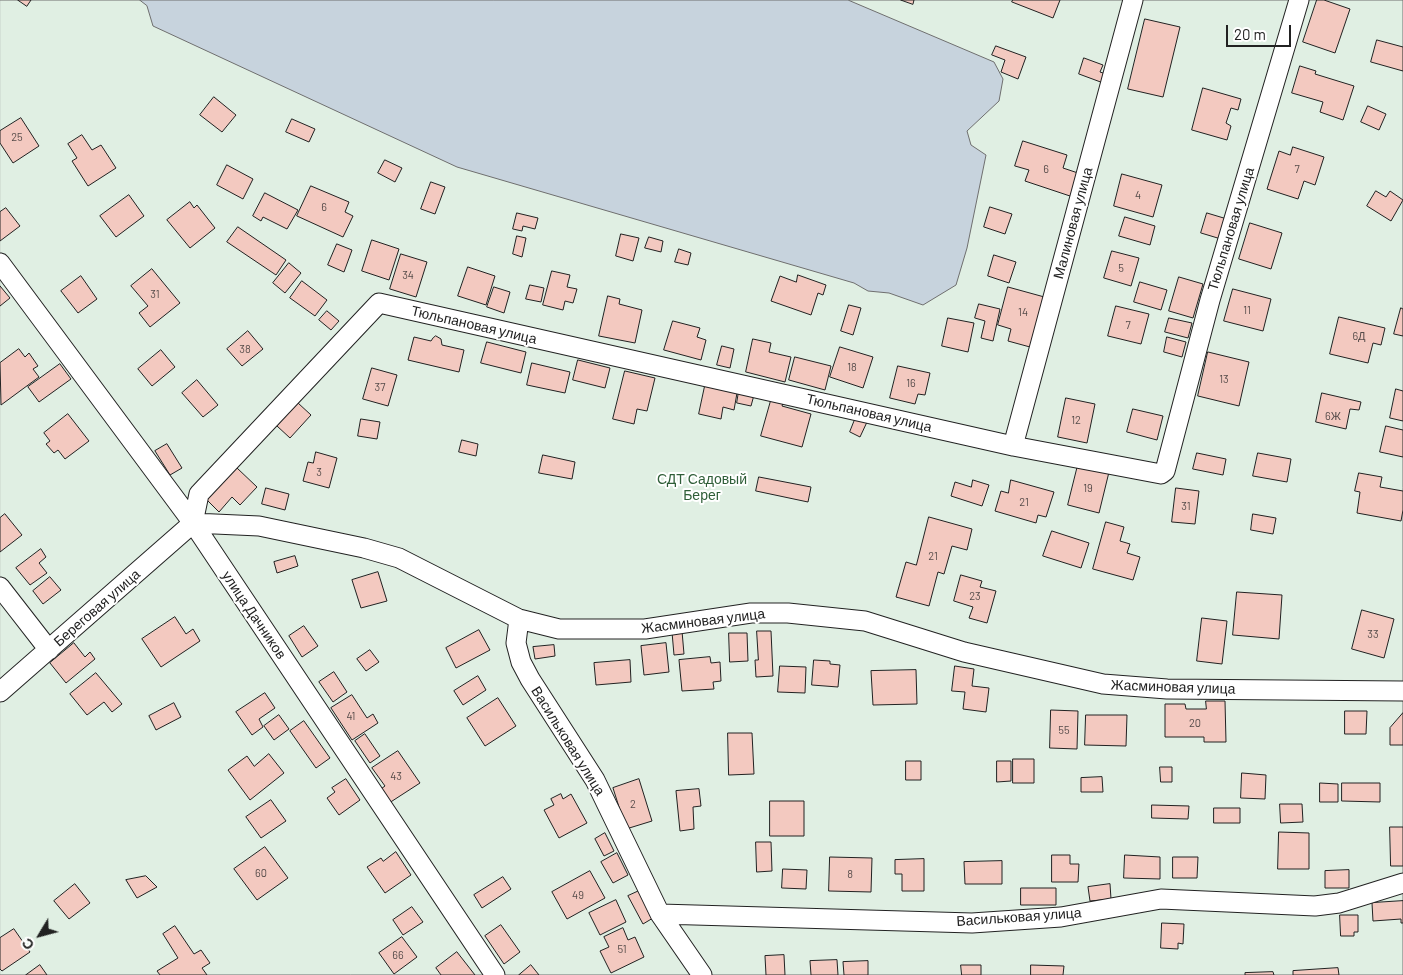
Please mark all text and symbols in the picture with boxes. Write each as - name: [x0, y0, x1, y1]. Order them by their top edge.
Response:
- scale bar: [1228, 15, 1293, 47]
- text: 20 m: [1234, 25, 1266, 43]
- house number: 25: [11, 130, 23, 144]
- house number: 6: [1043, 162, 1049, 176]
- house number: 7: [1294, 162, 1300, 176]
- street label: Малиновая улица: [1050, 165, 1096, 281]
- street label: Тюльпановая улица: [1204, 165, 1258, 293]
- house number: 4: [1135, 188, 1141, 202]
- house number: 6: [321, 200, 327, 214]
- house number: 5: [1118, 261, 1124, 275]
- house number: 34: [402, 268, 414, 282]
- house number: 31: [150, 287, 160, 301]
- street label: Тюльпановая улица: [410, 302, 538, 348]
- house number: 11: [1243, 303, 1251, 317]
- house number: 14: [1018, 305, 1028, 319]
- house number: 7: [1125, 318, 1131, 332]
- house number: 6Д: [1352, 329, 1366, 343]
- house number: 38: [239, 342, 251, 356]
- house number: 18: [847, 360, 857, 374]
- house number: 13: [1219, 372, 1229, 386]
- house number: 16: [906, 376, 916, 390]
- house number: 37: [375, 380, 385, 394]
- street label: Тюльпановая улица: [805, 390, 933, 436]
- house number: 6Ж: [1325, 409, 1341, 423]
- house number: 12: [1071, 413, 1081, 427]
- house number: 3: [316, 465, 322, 479]
- park label: СДТ Садовый Берег: [657, 471, 747, 504]
- house number: 19: [1083, 481, 1093, 495]
- house number: 21: [1019, 495, 1029, 509]
- house number: 31: [1181, 499, 1191, 513]
- house number: 21: [928, 549, 938, 563]
- street label: Береговая улица: [50, 566, 144, 650]
- street label: улица Дачников: [218, 568, 290, 662]
- house number: 23: [969, 589, 981, 603]
- street label: Жасминовая улица: [640, 605, 766, 637]
- house number: 33: [1367, 627, 1379, 641]
- street label: Жасминовая улица: [1110, 676, 1236, 698]
- street label: Васильковая улица: [528, 683, 608, 799]
- house number: 41: [347, 709, 355, 723]
- house number: 20: [1189, 716, 1201, 730]
- house number: 55: [1058, 723, 1070, 737]
- house number: 43: [390, 769, 402, 783]
- house number: 2: [630, 797, 636, 811]
- house number: 60: [255, 866, 267, 880]
- house number: 8: [847, 867, 853, 881]
- house number: 49: [572, 888, 584, 902]
- street label: Васильковая улица: [956, 904, 1082, 930]
- north arrow: [15, 910, 65, 960]
- text: С: [18, 935, 37, 953]
- house number: 51: [617, 942, 627, 956]
- house number: 66: [392, 948, 404, 962]

